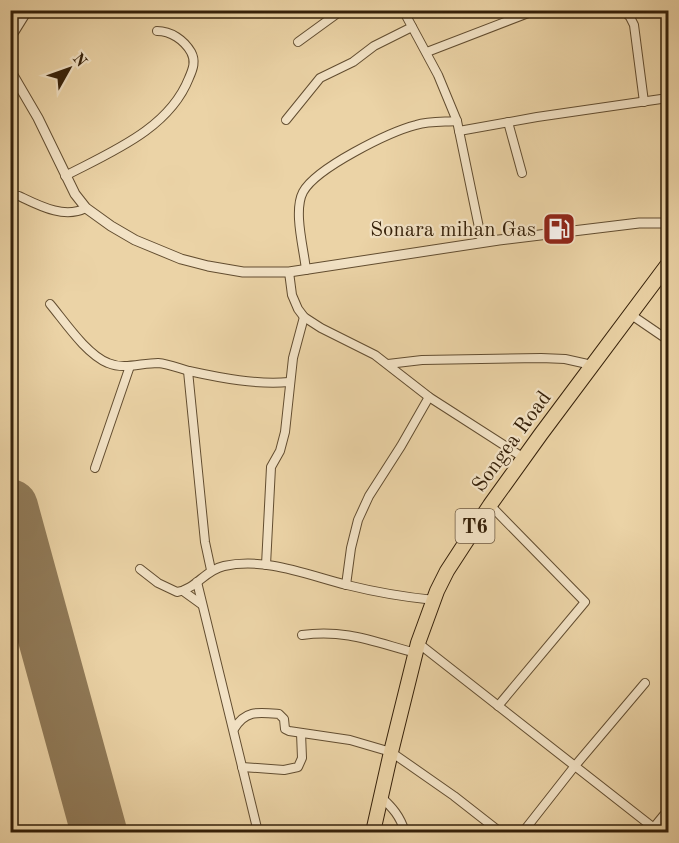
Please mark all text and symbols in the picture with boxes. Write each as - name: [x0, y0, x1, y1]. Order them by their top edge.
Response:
- north arrow: [39, 39, 99, 99]
- text: N: [69, 51, 90, 71]
- fuel station icon: Sonara mihan Gas: [541, 211, 577, 247]
- place label: Sonara mihan Gas: [370, 220, 536, 241]
- street label: Songea Road: [469, 388, 556, 496]
- road number: T6: [456, 509, 494, 543]

